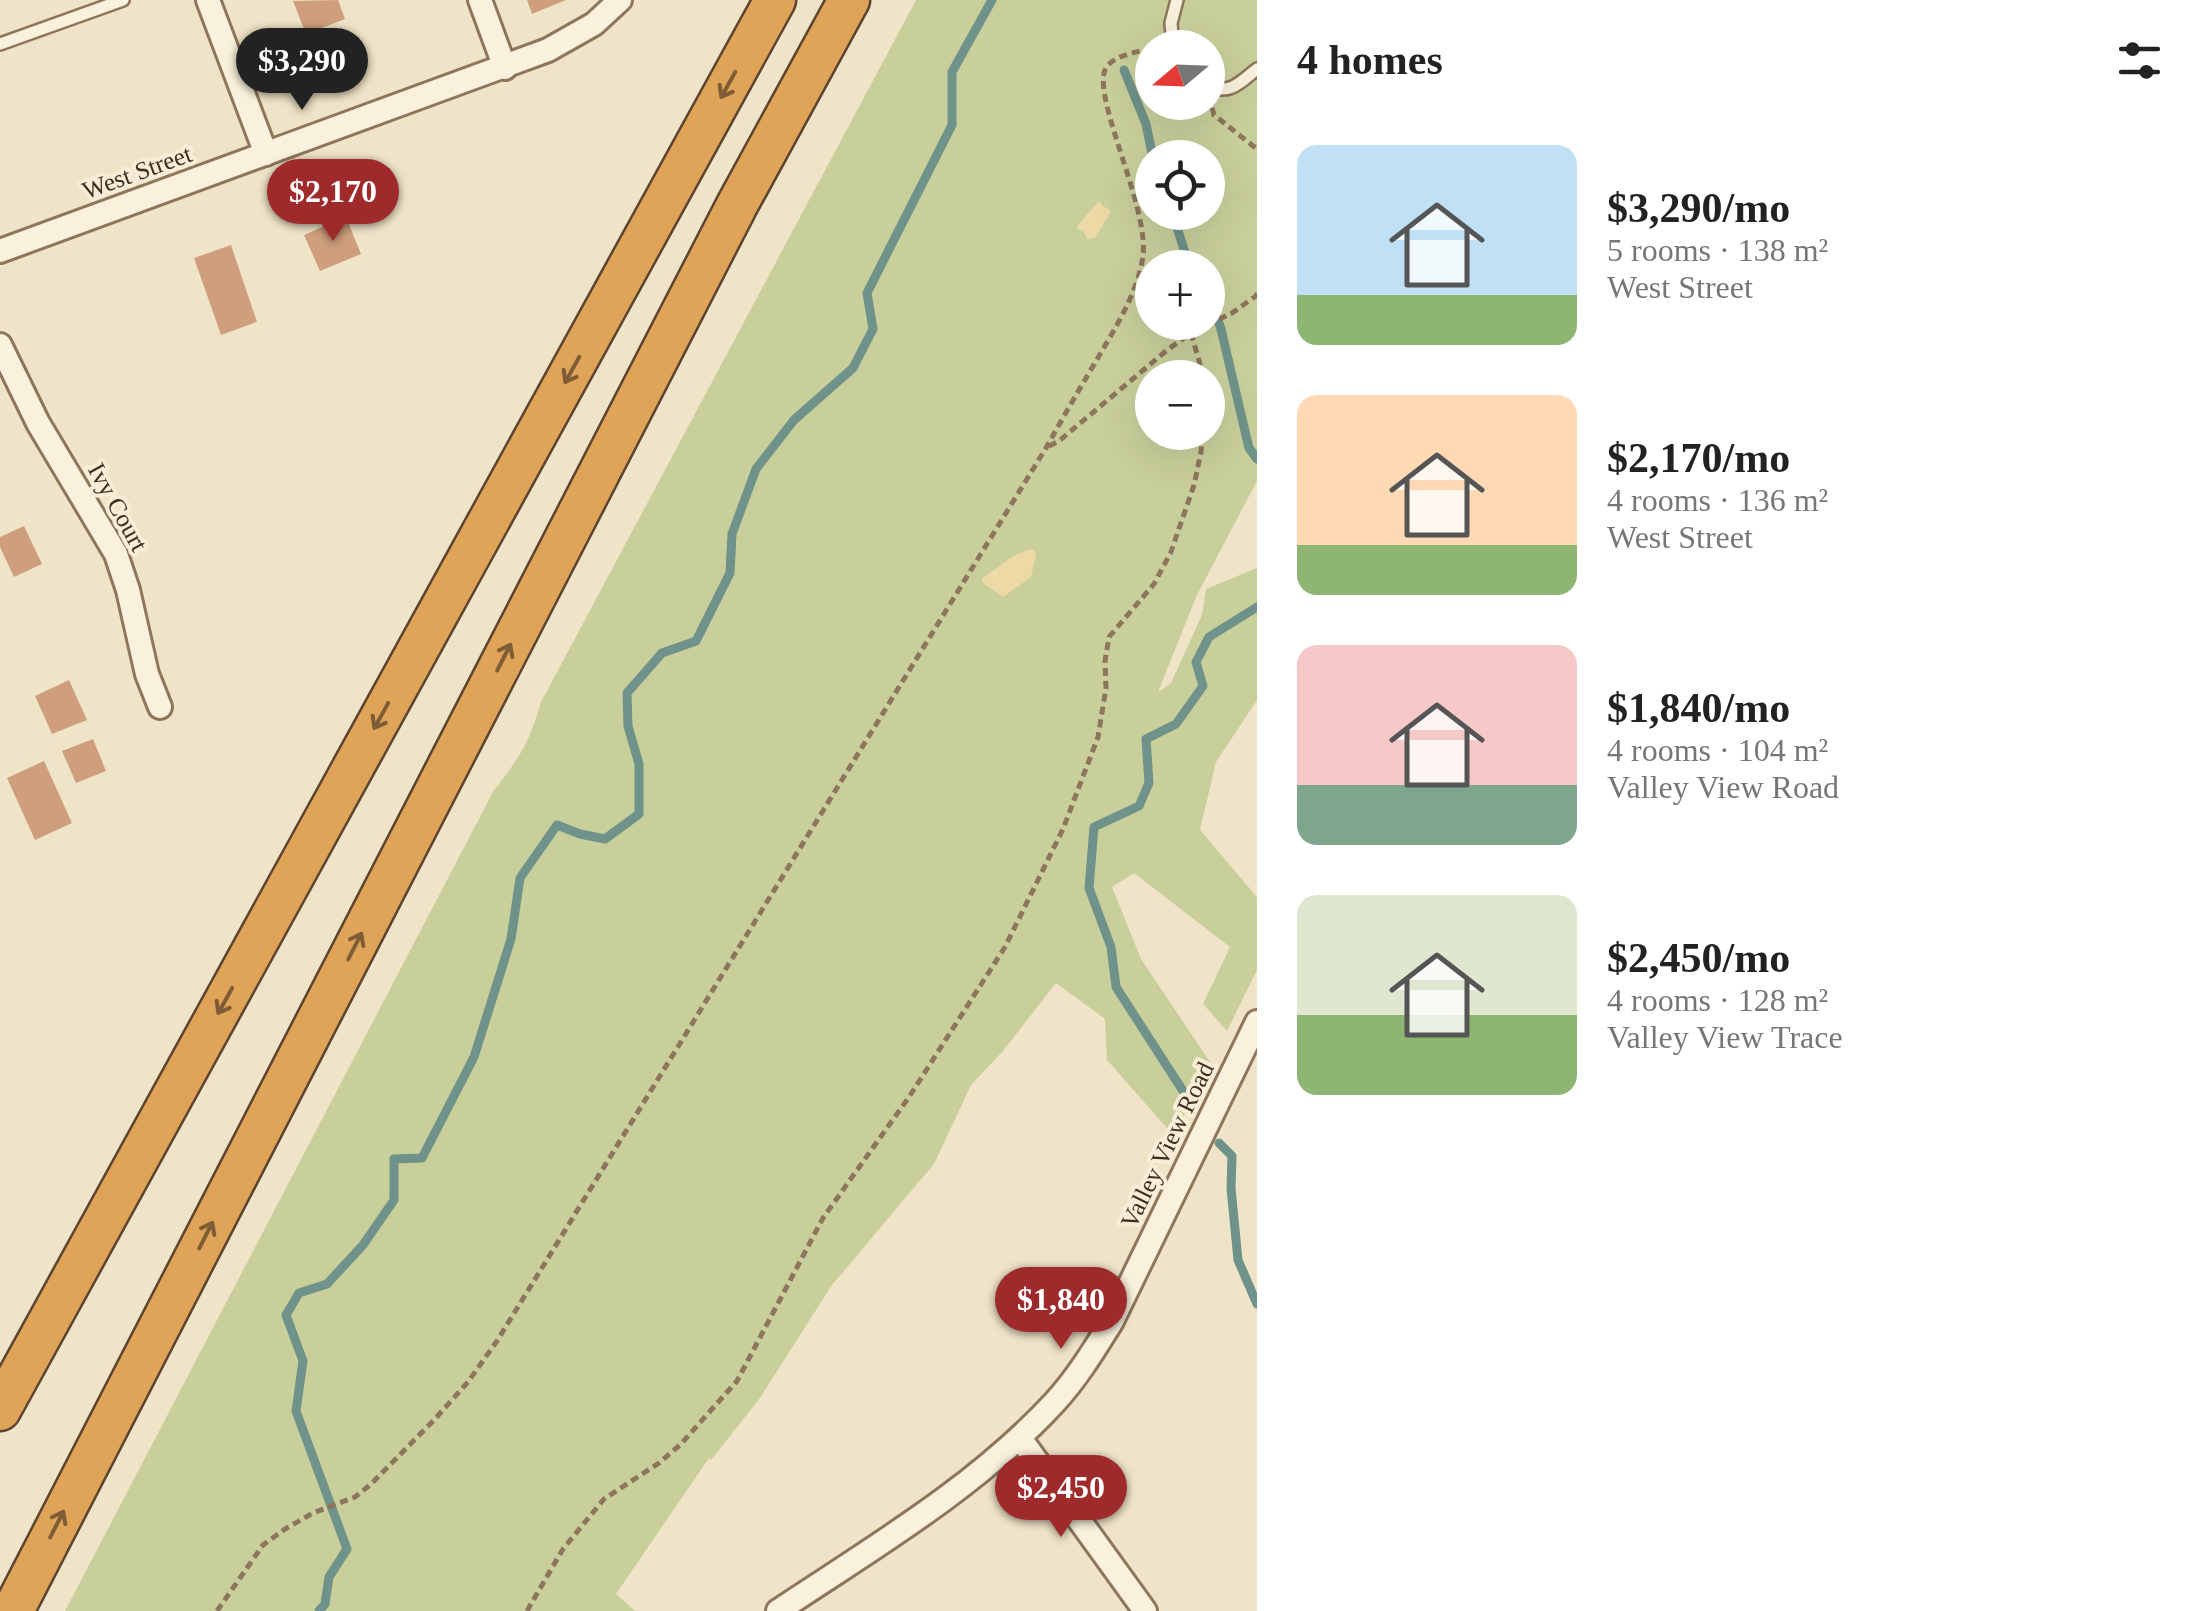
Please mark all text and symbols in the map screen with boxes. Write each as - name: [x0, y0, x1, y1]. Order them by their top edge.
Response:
- pin: $3,290: [221, 28, 383, 113]
- north arrow: [1135, 30, 1225, 120]
- map controls: [1135, 30, 1225, 450]
- icon: filters: [2112, 33, 2167, 88]
- text: 4 homes: [1297, 37, 1443, 83]
- text: $3,290: [258, 42, 346, 78]
- one-way arrow: [718, 70, 738, 100]
- street label: West Street: [79, 140, 195, 204]
- button: locate: [1135, 140, 1225, 230]
- pin: $2,170: [252, 159, 414, 244]
- text: $2,170: [289, 173, 377, 209]
- icon: home: [1377, 185, 1497, 305]
- text: $3,290/mo: [1607, 185, 1790, 231]
- text: 5 rooms · 138 m²: [1607, 232, 1828, 268]
- button: +: [1135, 250, 1225, 340]
- text: West Street: [1607, 269, 1753, 305]
- one-way arrow: [561, 355, 581, 385]
- button: −: [1135, 360, 1225, 450]
- icon: home: [1377, 435, 1497, 555]
- text: $2,170/mo: [1607, 435, 1790, 481]
- street label: Ivy Court: [83, 458, 153, 556]
- text: 4 rooms · 136 m²: [1607, 482, 1828, 518]
- text: West Street: [1607, 519, 1753, 555]
- one-way arrow: [495, 643, 514, 673]
- icon: home: [1377, 685, 1497, 805]
- text: $1,840/mo: [1607, 685, 1790, 731]
- one-way arrow: [371, 701, 391, 731]
- text: 4 rooms · 104 m²: [1607, 732, 1828, 768]
- text: Valley View Road: [1607, 769, 1839, 805]
- one-way arrow: [346, 932, 365, 962]
- icon: home: [1377, 935, 1497, 1055]
- text: $2,450/mo: [1607, 935, 1790, 981]
- text: 4 rooms · 128 m²: [1607, 982, 1828, 1018]
- one-way arrow: [214, 986, 234, 1016]
- text: Valley View Trace: [1607, 1019, 1843, 1055]
- street label: Valley View Road: [1115, 1057, 1219, 1232]
- one-way arrow: [197, 1221, 216, 1251]
- pin: $1,840: [980, 1267, 1142, 1352]
- text: $1,840: [1017, 1281, 1105, 1317]
- pin: $2,450: [980, 1455, 1142, 1540]
- text: $2,450: [1017, 1469, 1105, 1505]
- one-way arrow: [48, 1510, 67, 1539]

